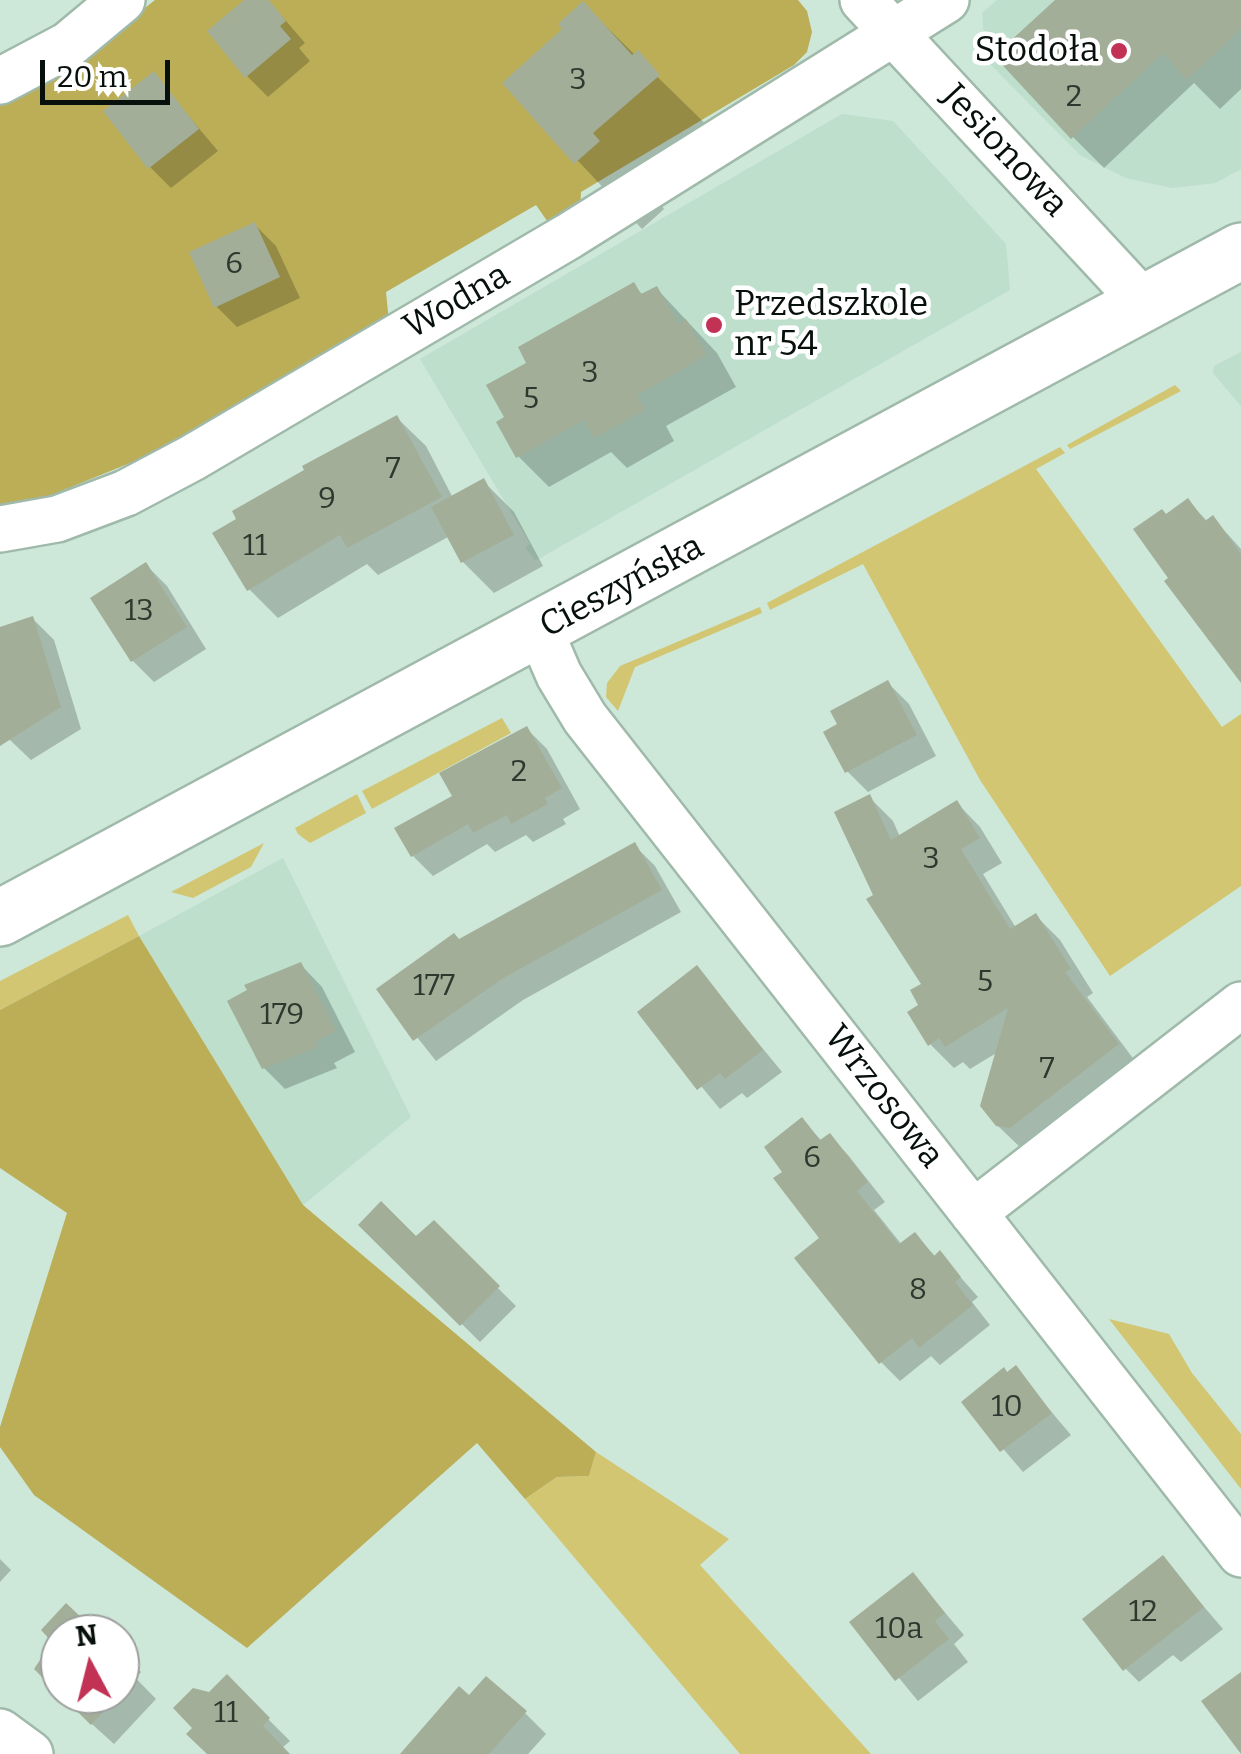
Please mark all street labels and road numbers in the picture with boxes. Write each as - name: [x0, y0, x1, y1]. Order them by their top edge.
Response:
- street label: Jesionowa: [932, 76, 1076, 226]
- street label: Wodna: [397, 255, 517, 349]
- street label: Cieszyńska: [533, 526, 711, 648]
- street label: Wrzosowa: [814, 1017, 952, 1177]

